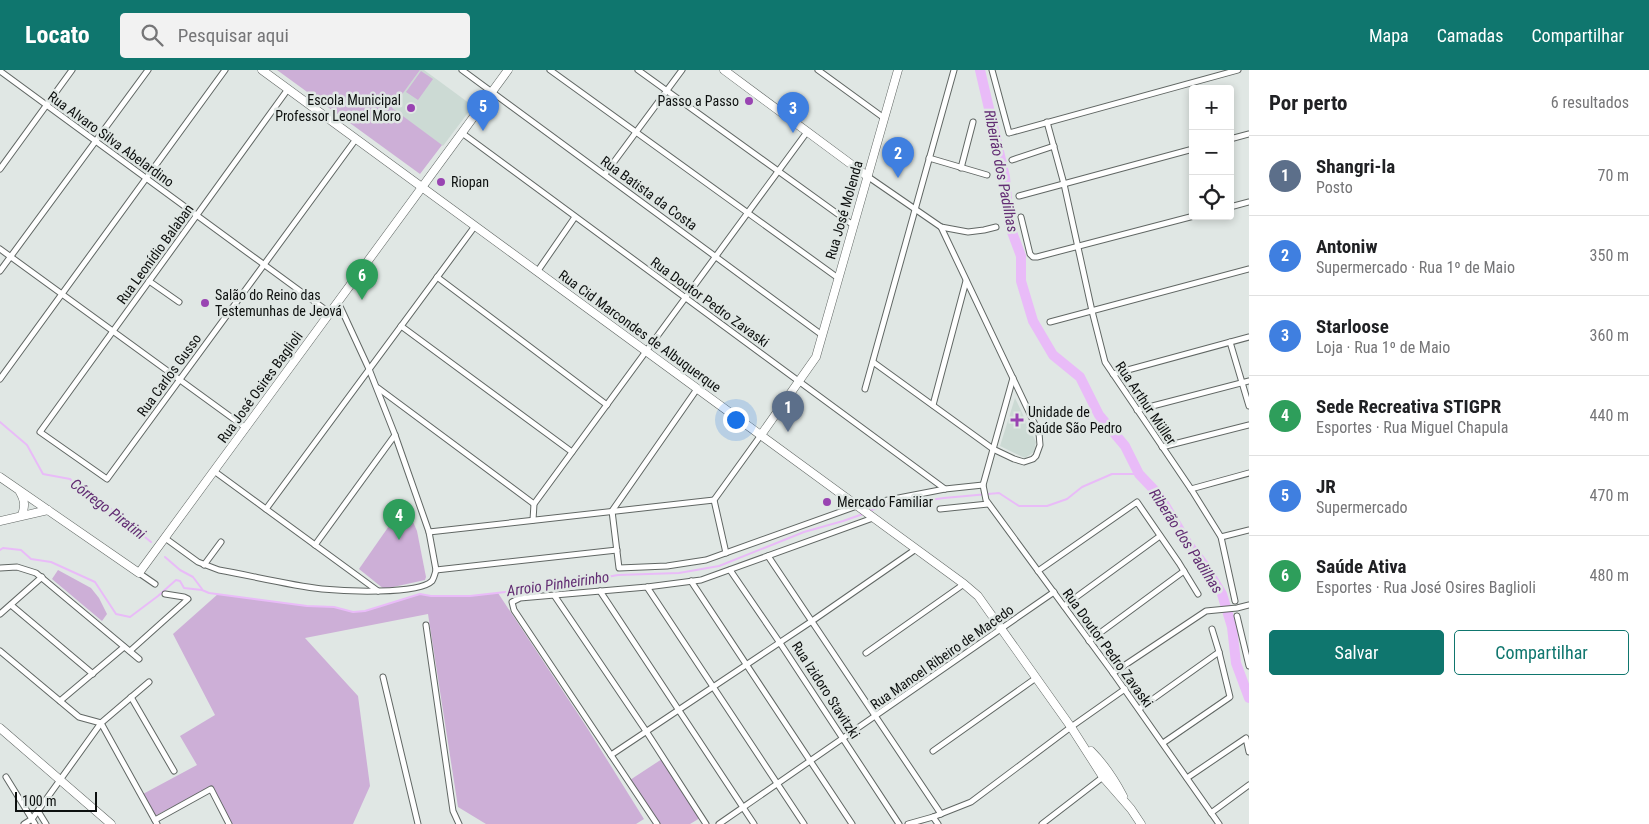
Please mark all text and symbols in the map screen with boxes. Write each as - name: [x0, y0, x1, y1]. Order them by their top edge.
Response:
- search box: [120, 13, 470, 58]
- text: Locato: [25, 21, 90, 49]
- icon: search: [138, 21, 166, 49]
- text: Pesquisar aqui: [178, 24, 289, 47]
- text: Mapa: [1369, 25, 1409, 46]
- text: Camadas: [1437, 25, 1503, 46]
- text: Compartilhar: [1531, 25, 1624, 46]
- map controls: [1189, 85, 1234, 220]
- button: +: [1189, 85, 1234, 130]
- street label: Rua Alvaro Silva Abelardino: [45, 88, 177, 190]
- pin: 5: [467, 90, 499, 131]
- text: Por perto: [1269, 91, 1348, 115]
- place label: Escola Municipal Professor Leonel Moro: [275, 92, 401, 124]
- pin: 3: [777, 92, 809, 133]
- place label: Passo a Passo: [657, 93, 739, 109]
- text: 6 resultados: [1551, 93, 1629, 112]
- marker: Passo a Passo: [743, 95, 755, 107]
- marker: Escola Municipal Professor Leonel Moro: [405, 102, 417, 114]
- water label: Ribeirão dos Padilhas: [980, 108, 1022, 234]
- button: −: [1189, 130, 1234, 175]
- pin: 2: [882, 137, 914, 178]
- street label: Rua Batista da Costa: [598, 153, 700, 233]
- text: Shangri-la: [1316, 155, 1395, 178]
- street label: Rua José Molenda: [822, 159, 866, 261]
- text: 1: [1281, 166, 1289, 185]
- text: 70 m: [1597, 166, 1629, 185]
- place label: Riopan: [451, 174, 489, 190]
- button: locate: [1189, 175, 1234, 220]
- marker: Riopan: [435, 176, 447, 188]
- text: Posto: [1316, 178, 1353, 197]
- street label: Rua Leonídio Balaban: [113, 201, 197, 307]
- text: Antoniw: [1316, 235, 1377, 258]
- text: 2: [1281, 246, 1289, 265]
- text: 350 m: [1590, 246, 1629, 265]
- street label: Rua Doutor Pedro Zavaski: [648, 254, 772, 350]
- text: Supermercado · Rua 1º de Maio: [1316, 258, 1515, 277]
- pin: 6: [346, 259, 378, 300]
- street label: Rua Cid Marcondes de Albuquerque: [556, 267, 725, 396]
- place label: Salão do Reino das Testemunhas de Jeová: [215, 287, 342, 319]
- marker: Salão do Reino das Testemunhas de Jeová: [199, 297, 211, 309]
- text: Starloose: [1316, 315, 1389, 338]
- text: 3: [1281, 326, 1289, 345]
- text: 360 m: [1590, 326, 1629, 345]
- street label: Rua José Osires Baglioli: [214, 328, 306, 446]
- street label: Rua Carlos Gusso: [134, 331, 204, 419]
- text: Loja · Rua 1º de Maio: [1316, 338, 1450, 357]
- street label: Rua Arthur Müller: [1112, 359, 1180, 447]
- pin: 1: [772, 391, 804, 432]
- text: Sede Recreativa STIGPR: [1316, 395, 1501, 418]
- place label: Unidade de Saúde São Pedro: [1028, 404, 1122, 436]
- text: 4: [1281, 406, 1289, 425]
- text: 440 m: [1590, 406, 1629, 425]
- your location: [723, 407, 749, 433]
- marker: Unidade de Saúde São Pedro: [1010, 413, 1024, 427]
- text: Esportes · Rua Miguel Chapula: [1316, 418, 1508, 437]
- water label: Córrego Piratini: [67, 475, 150, 544]
- text: JR: [1316, 475, 1336, 498]
- water label: Riberão dos Padilhas: [1146, 485, 1227, 597]
- text: 5: [1281, 486, 1289, 505]
- text: 470 m: [1590, 486, 1629, 505]
- place label: Mercado Familiar: [837, 494, 933, 510]
- marker: Mercado Familiar: [821, 496, 833, 508]
- text: Supermercado: [1316, 498, 1408, 517]
- pin: 4: [383, 499, 415, 540]
- text: Saúde Ativa: [1316, 555, 1407, 578]
- text: 6: [1281, 566, 1289, 585]
- text: 480 m: [1590, 566, 1629, 585]
- water label: Arroio Pinheirinho: [505, 568, 610, 600]
- text: Esportes · Rua José Osires Baglioli: [1316, 578, 1536, 597]
- street label: Rua Doutor Pedro Zavaski: [1060, 586, 1156, 710]
- street label: Rua Manoel Ribeiro de Macedo: [867, 601, 1017, 713]
- button: Salvar: [1269, 630, 1444, 675]
- button: Compartilhar: [1454, 630, 1629, 675]
- street label: Rua Izidoro Stavitzki: [789, 639, 863, 741]
- scale bar: [15, 789, 98, 812]
- text: 100 m: [22, 793, 57, 809]

